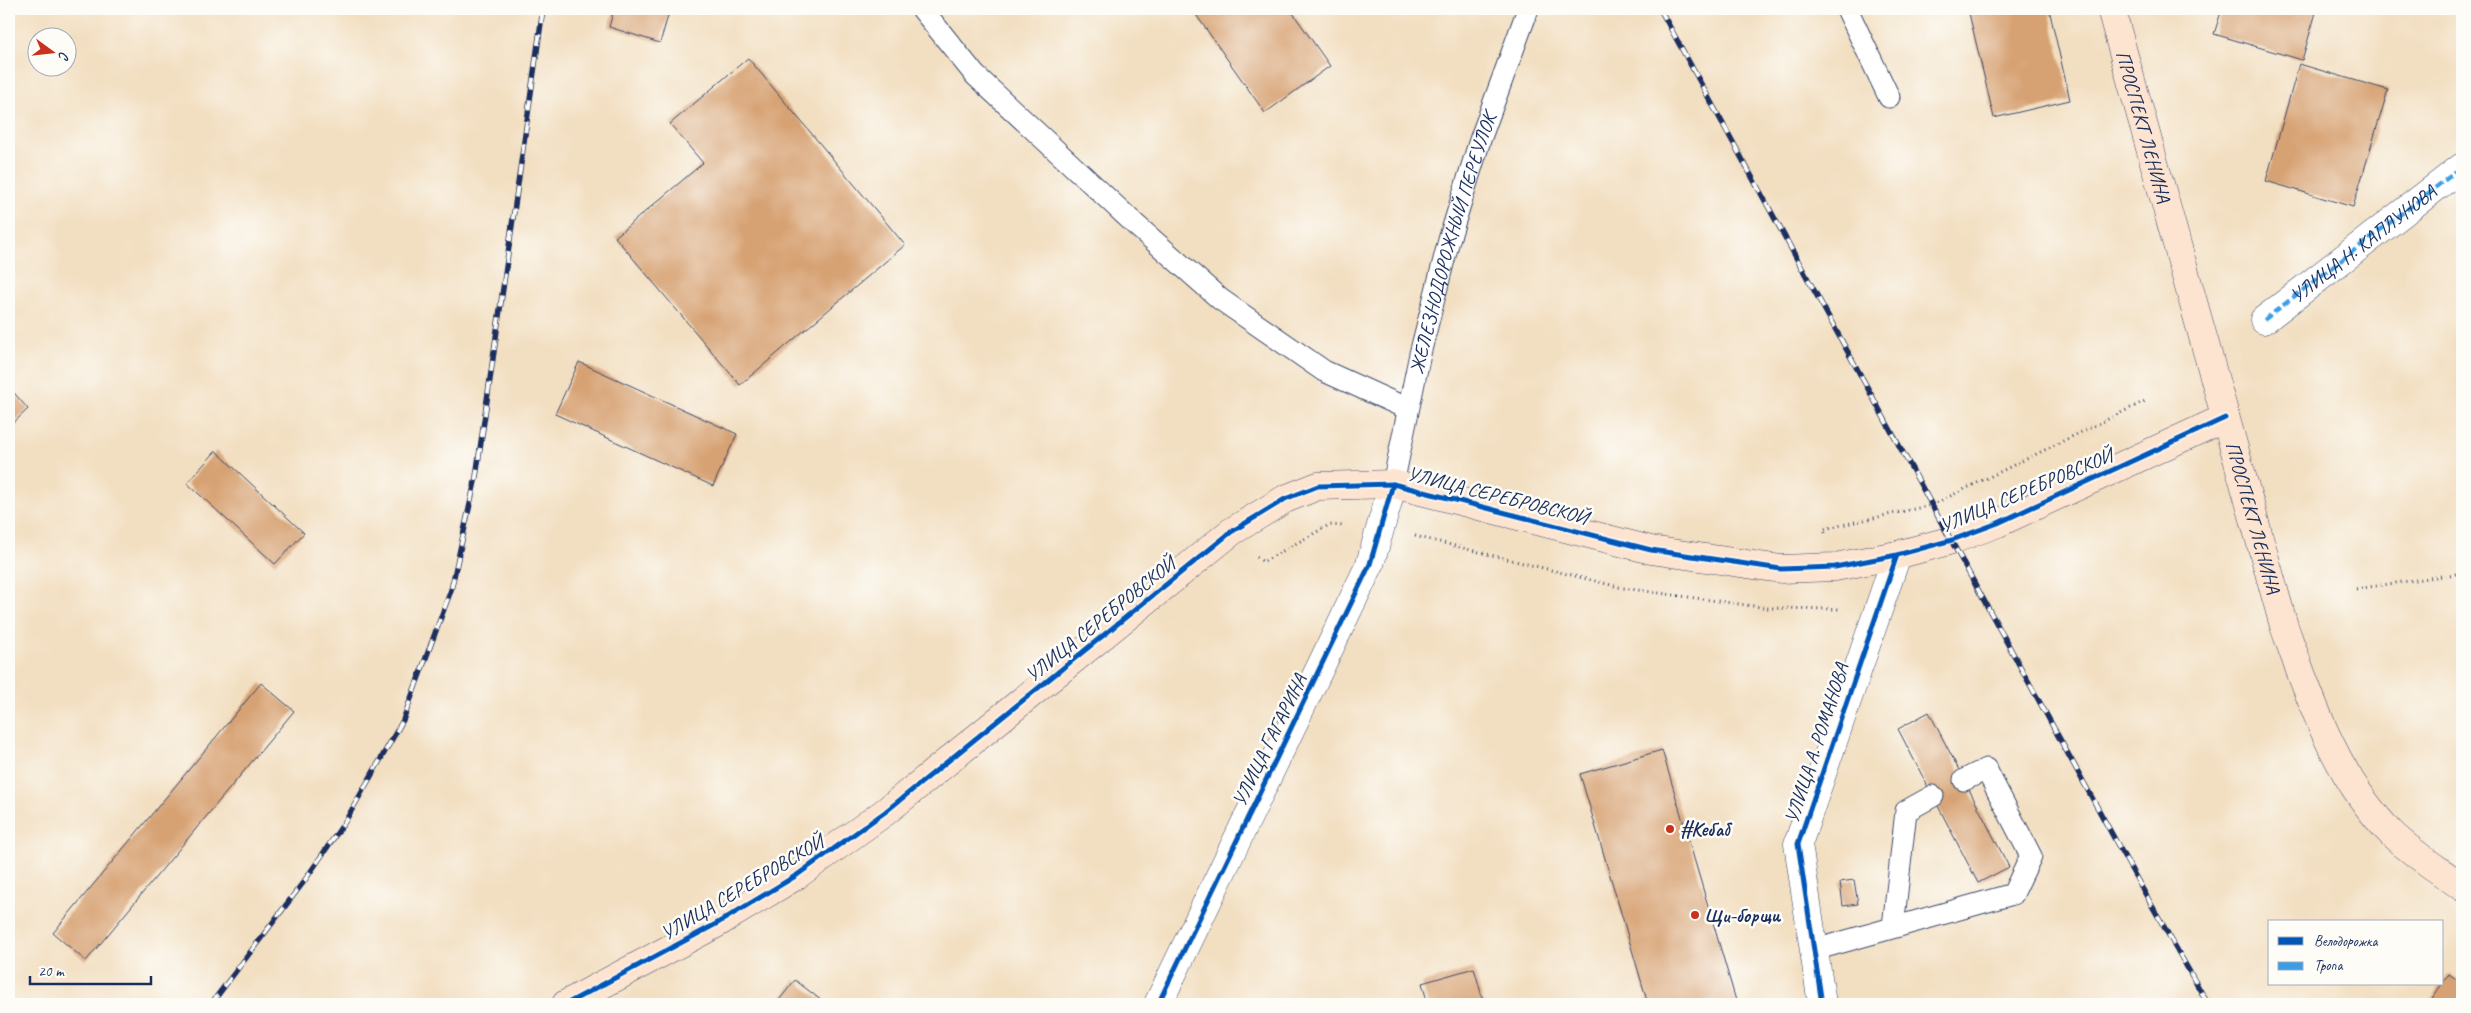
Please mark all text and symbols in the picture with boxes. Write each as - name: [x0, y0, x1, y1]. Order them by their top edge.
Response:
- north arrow: [28, 28, 78, 78]
- street label: ПРОСПЕКТ ЛЕНИНА: [2110, 48, 2177, 206]
- text: С: [54, 50, 73, 63]
- street label: ЖЕЛЕЗНОДОРОЖНЫЙ ПЕРЕУЛОК: [1404, 106, 1503, 376]
- street label: УЛИЦА Н. КАПЛУНОВА: [2285, 179, 2442, 308]
- street label: ПРОСПЕКТ ЛЕНИНА: [2220, 439, 2286, 597]
- street label: УЛИЦА СЕРЕБРОВСКОЙ: [1936, 441, 2120, 538]
- street label: УЛИЦА СЕРЕБРОВСКОЙ: [1405, 461, 1594, 531]
- street label: УЛИЦА СЕРЕБРОВСКОЙ: [1020, 549, 1183, 688]
- street label: УЛИЦА А. РОМАНОВА: [1779, 659, 1854, 826]
- street label: УЛИЦА ГАГАРИНА: [1227, 669, 1313, 810]
- place label: #Кебаб: [1680, 817, 1733, 842]
- marker: #Кебаб: [1664, 823, 1676, 835]
- street label: УЛИЦА СЕРЕБРОВСКОЙ: [656, 827, 831, 946]
- place label: Щи-борщи: [1705, 903, 1782, 928]
- marker: Щи-борщи: [1689, 909, 1701, 921]
- legend: [2268, 920, 2444, 986]
- text: Велодорожка: [2314, 932, 2378, 951]
- scale bar: [30, 953, 151, 985]
- text: Тропа: [2314, 956, 2343, 975]
- text: 20 m: [38, 962, 65, 981]

